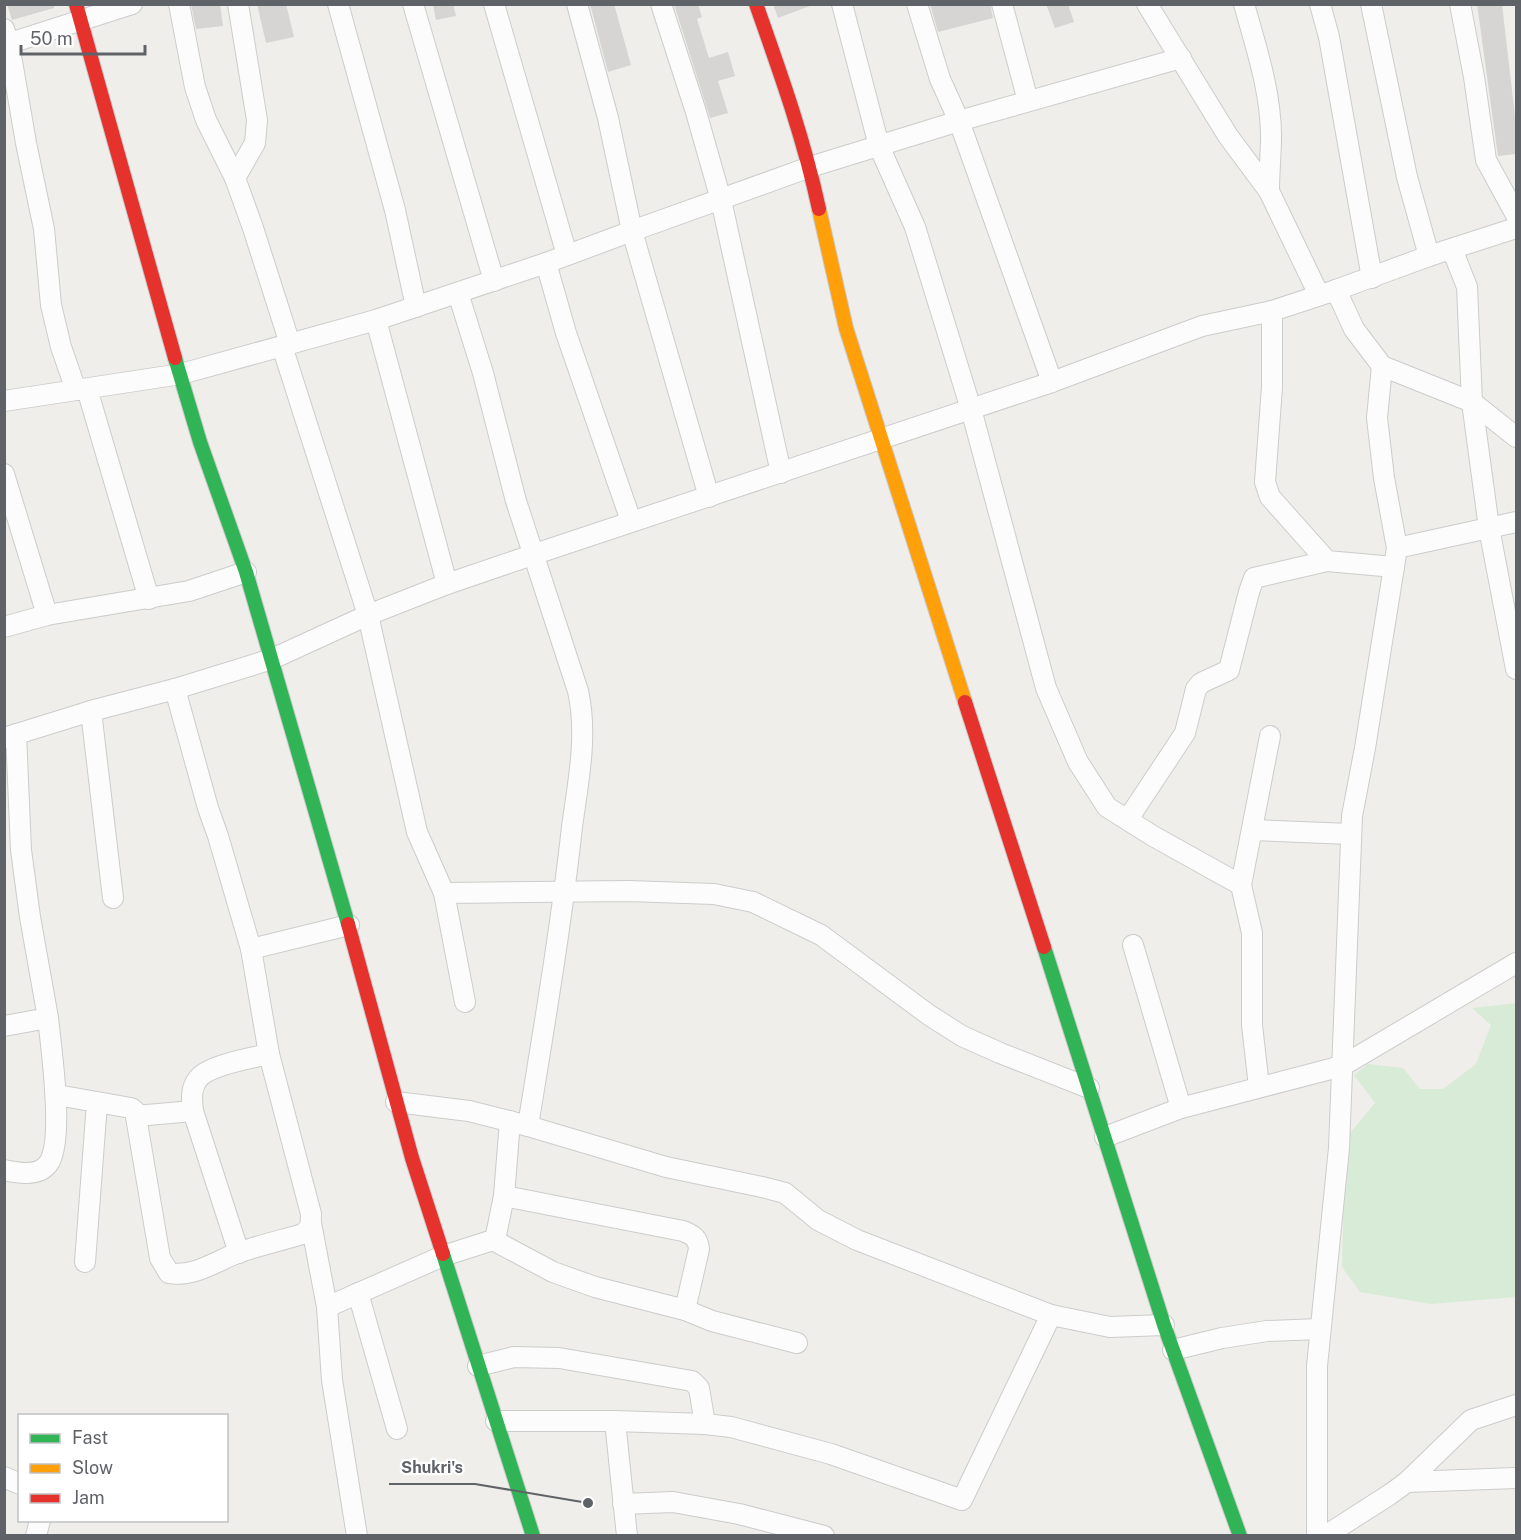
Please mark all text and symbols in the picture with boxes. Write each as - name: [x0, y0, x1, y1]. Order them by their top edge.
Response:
- scale bar: [21, 18, 146, 56]
- text: 50 m: [30, 28, 73, 49]
- legend: [18, 1414, 228, 1522]
- text: Fast: [72, 1427, 108, 1448]
- callout: Shukri's: [389, 1450, 475, 1484]
- text: Slow: [72, 1457, 113, 1478]
- text: Shukri's: [401, 1458, 463, 1477]
- text: Jam: [72, 1487, 105, 1508]

